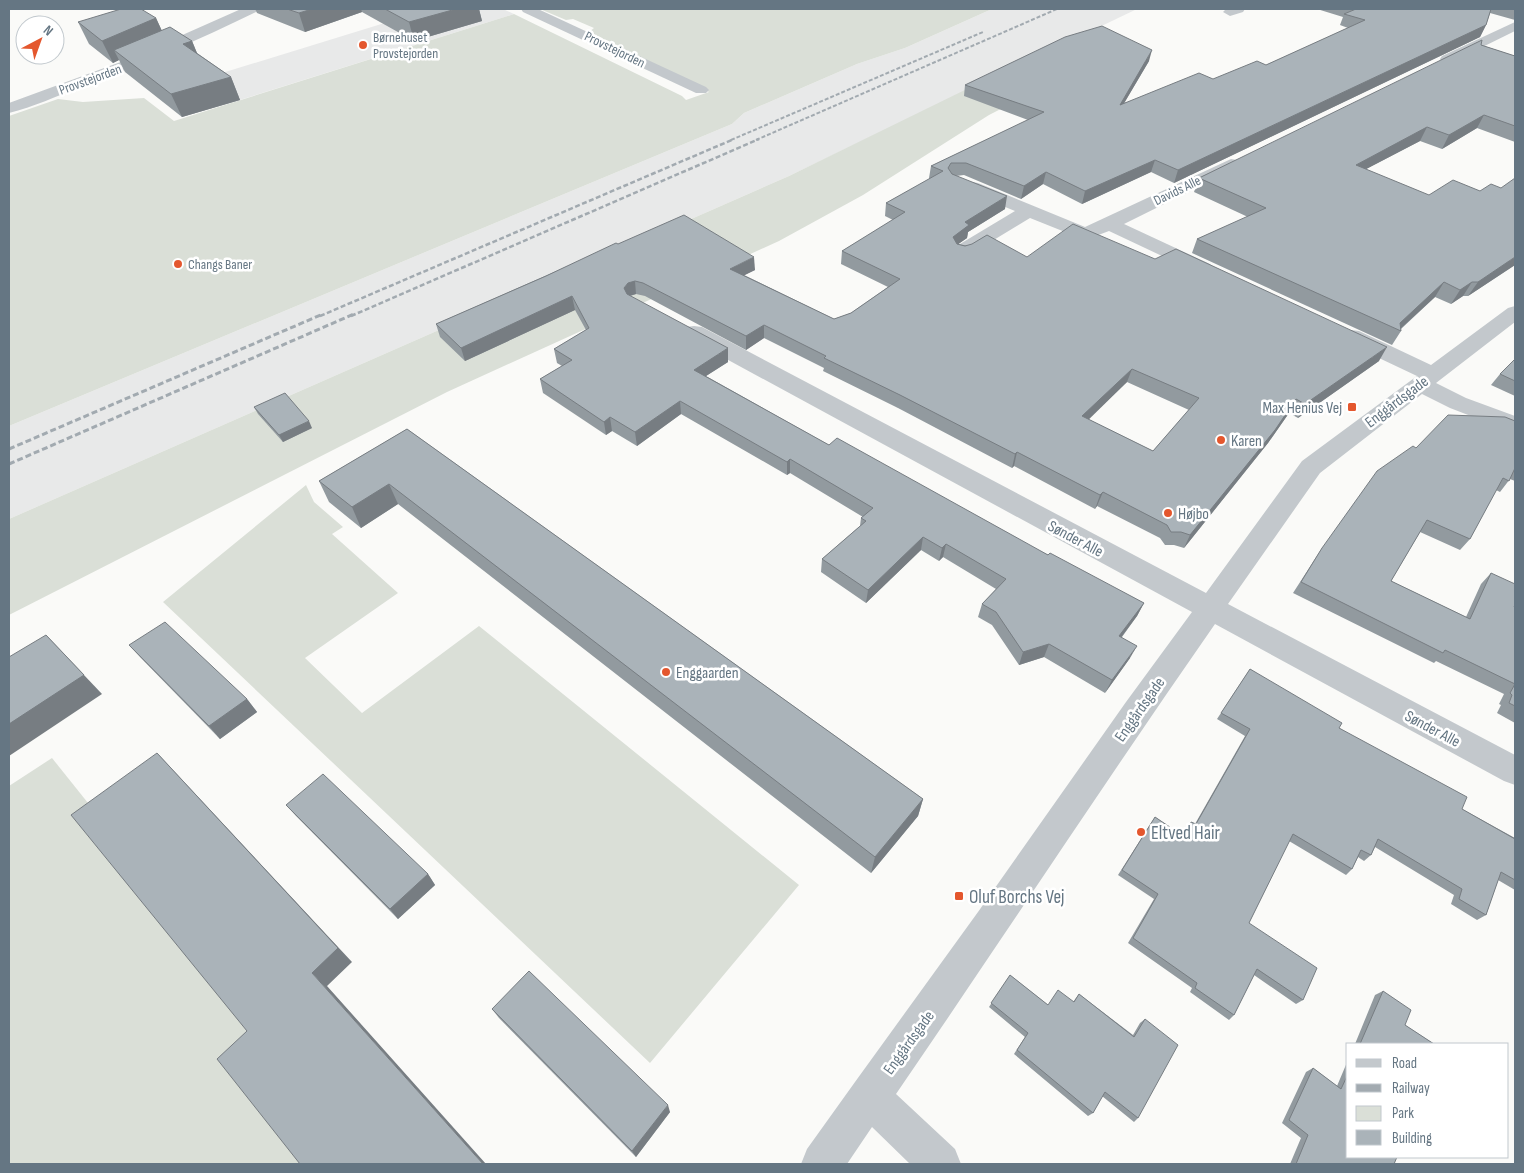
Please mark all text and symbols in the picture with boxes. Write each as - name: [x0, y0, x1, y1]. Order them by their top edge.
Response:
- north arrow: [15, 15, 65, 65]
- text: N: [40, 22, 57, 39]
- street label: Provstejorden: [582, 28, 648, 71]
- place label: Børnehuset Provstejorden: [373, 29, 438, 62]
- marker: Børnehuset Provstejorden: [357, 39, 369, 51]
- street label: Provstejorden: [57, 60, 124, 99]
- street label: Davids Alle: [1151, 172, 1204, 209]
- place label: Changs Baner: [188, 256, 252, 273]
- marker: Changs Baner: [172, 258, 184, 270]
- street label: Enggårdsgade: [1362, 372, 1432, 432]
- place label: Max Henius Vej: [1262, 399, 1342, 418]
- marker: Max Henius Vej: [1346, 401, 1358, 413]
- place label: Karen: [1231, 432, 1262, 451]
- marker: Karen: [1215, 434, 1227, 446]
- place label: Højbo: [1178, 505, 1209, 524]
- marker: Højbo: [1162, 507, 1174, 519]
- street label: Sønder Alle: [1044, 517, 1106, 562]
- place label: Enggaarden: [676, 664, 739, 683]
- marker: Enggaarden: [660, 666, 672, 678]
- street label: Enggårdsgade: [1111, 674, 1169, 746]
- street label: Sønder Alle: [1401, 707, 1463, 752]
- place label: Eltved Hair: [1151, 822, 1220, 845]
- marker: Eltved Hair: [1135, 826, 1147, 838]
- place label: Oluf Borchs Vej: [969, 886, 1064, 909]
- marker: Oluf Borchs Vej: [953, 890, 965, 902]
- street label: Enggårdsgade: [880, 1007, 939, 1079]
- legend: [1346, 1043, 1509, 1158]
- text: Road: [1392, 1054, 1417, 1073]
- text: Railway: [1392, 1079, 1430, 1098]
- text: Park: [1392, 1104, 1414, 1123]
- text: Building: [1392, 1129, 1432, 1148]

